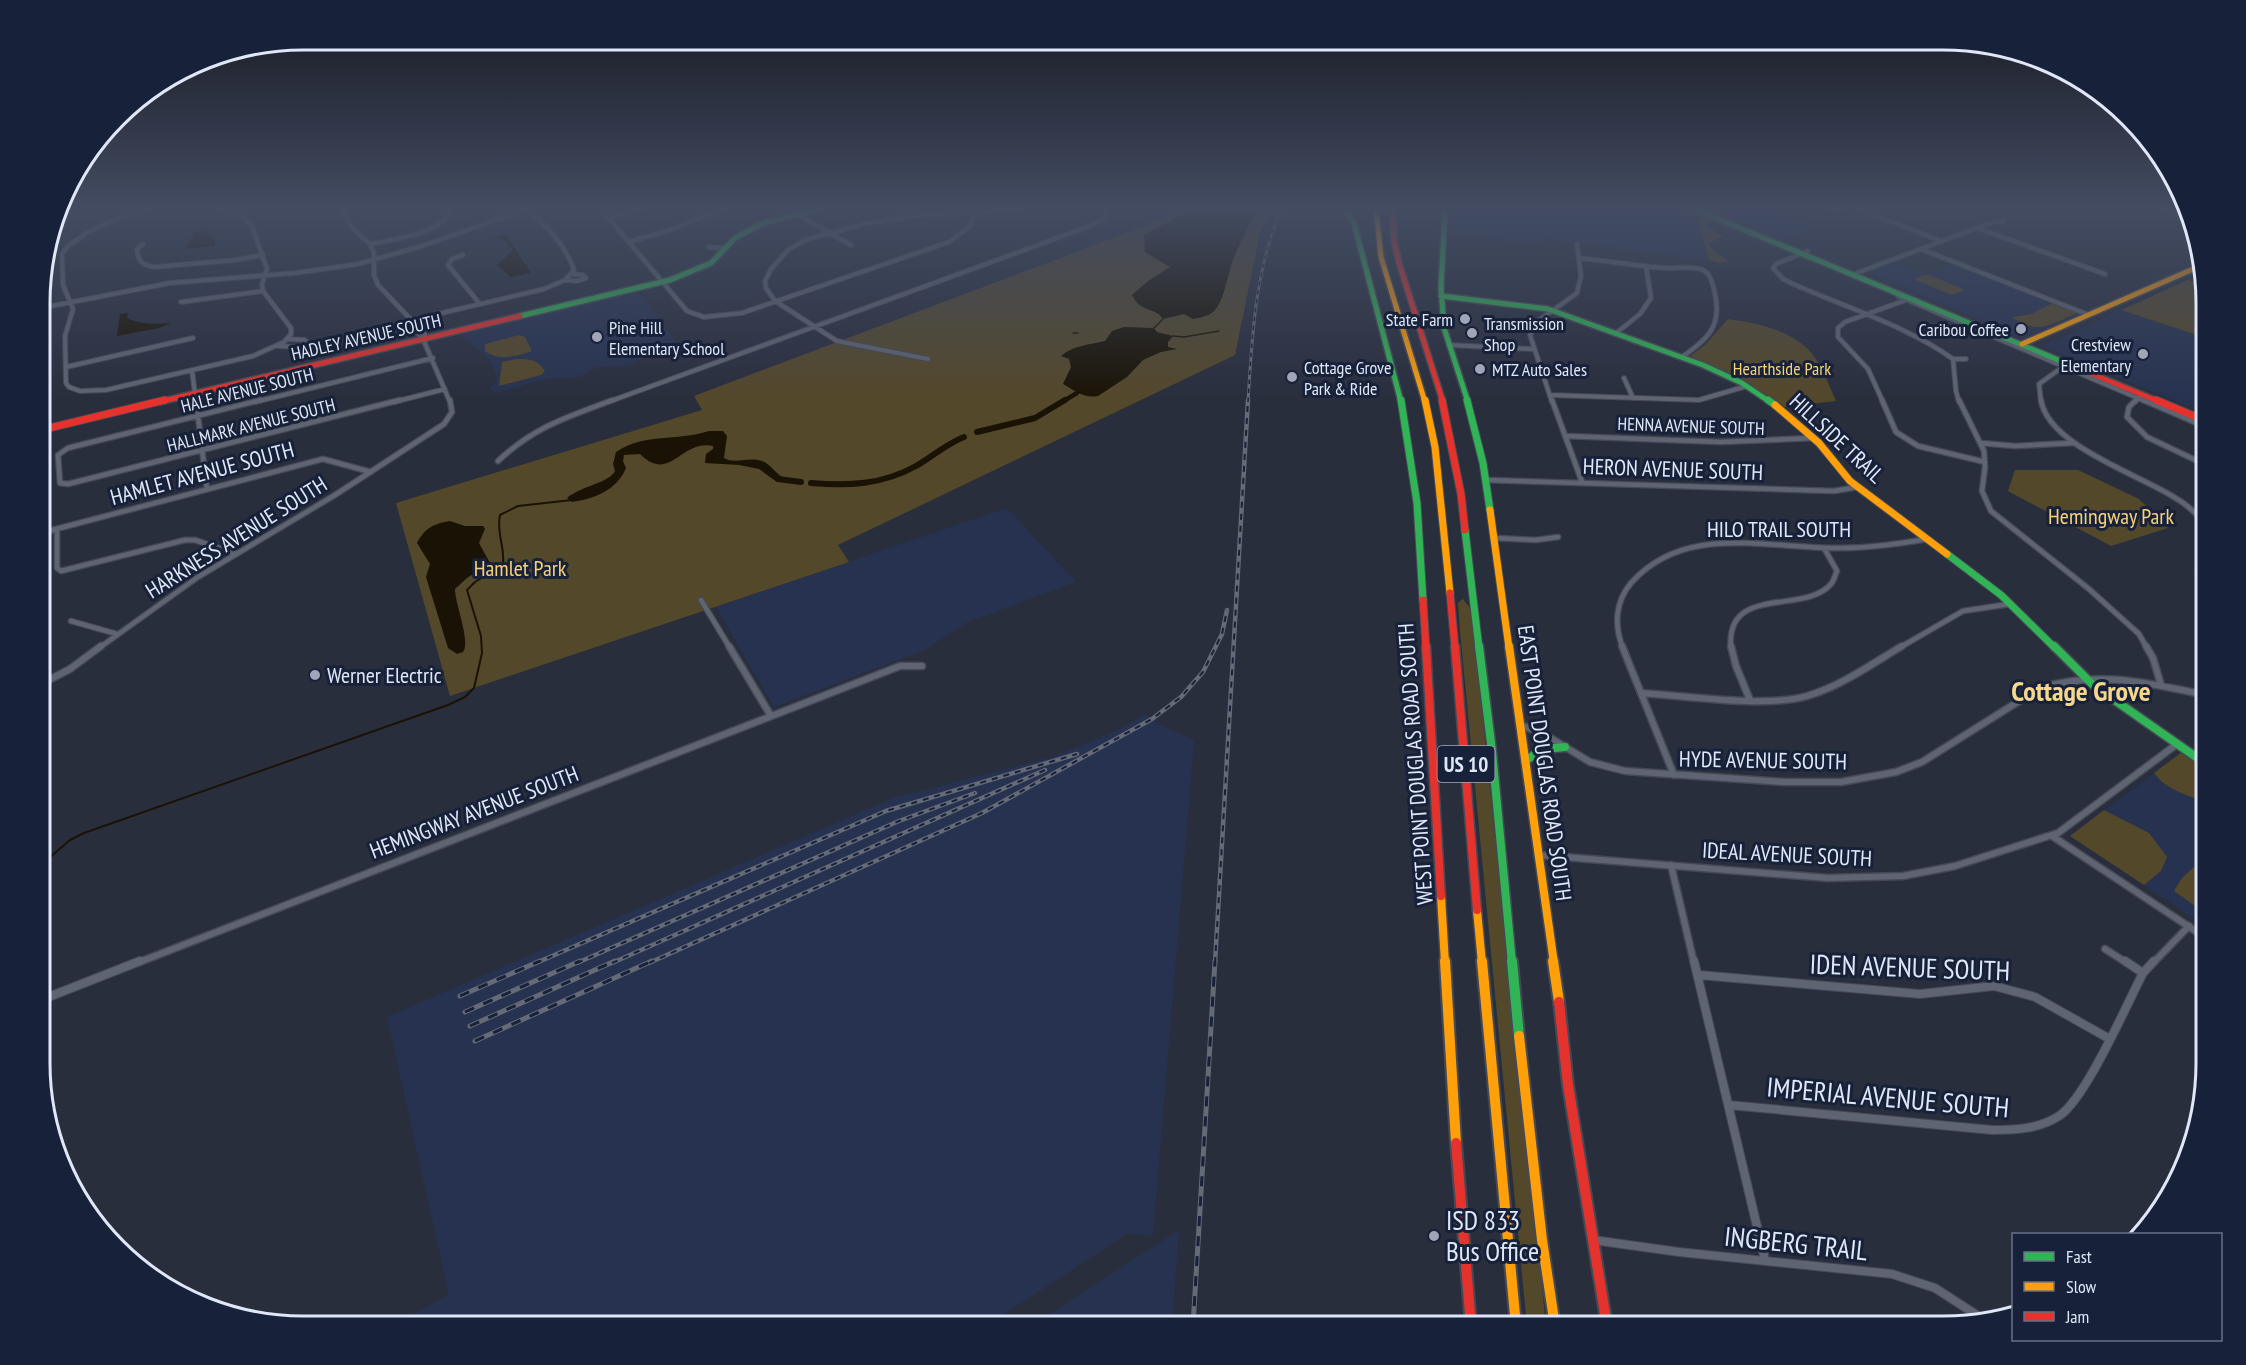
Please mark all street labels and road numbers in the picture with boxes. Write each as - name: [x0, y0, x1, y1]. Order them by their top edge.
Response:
- street label: HADLEY AVENUE SOUTH: [289, 309, 443, 365]
- street label: HALE AVENUE SOUTH: [178, 362, 316, 418]
- street label: HILLSIDE TRAIL: [1784, 387, 1890, 489]
- street label: HALLMARK AVENUE SOUTH: [164, 393, 338, 457]
- street label: HENNA AVENUE SOUTH: [1617, 412, 1765, 440]
- street label: HAMLET AVENUE SOUTH: [107, 435, 297, 511]
- street label: HERON AVENUE SOUTH: [1582, 452, 1764, 486]
- street label: HARKNESS AVENUE SOUTH: [140, 470, 332, 604]
- street label: HILO TRAIL SOUTH: [1707, 515, 1851, 543]
- street label: WEST POINT DOUGLAS ROAD SOUTH: [1391, 622, 1439, 906]
- street label: EAST POINT DOUGLAS ROAD SOUTH: [1512, 623, 1578, 903]
- street label: HYDE AVENUE SOUTH: [1679, 745, 1847, 775]
- road number: US 10: [1438, 746, 1494, 782]
- street label: HEMINGWAY AVENUE SOUTH: [366, 759, 582, 865]
- street label: IDEAL AVENUE SOUTH: [1701, 836, 1873, 872]
- street label: IDEN AVENUE SOUTH: [1809, 947, 2011, 987]
- street label: IMPERIAL AVENUE SOUTH: [1765, 1069, 2011, 1125]
- street label: INGBERG TRAIL: [1723, 1219, 1869, 1267]

